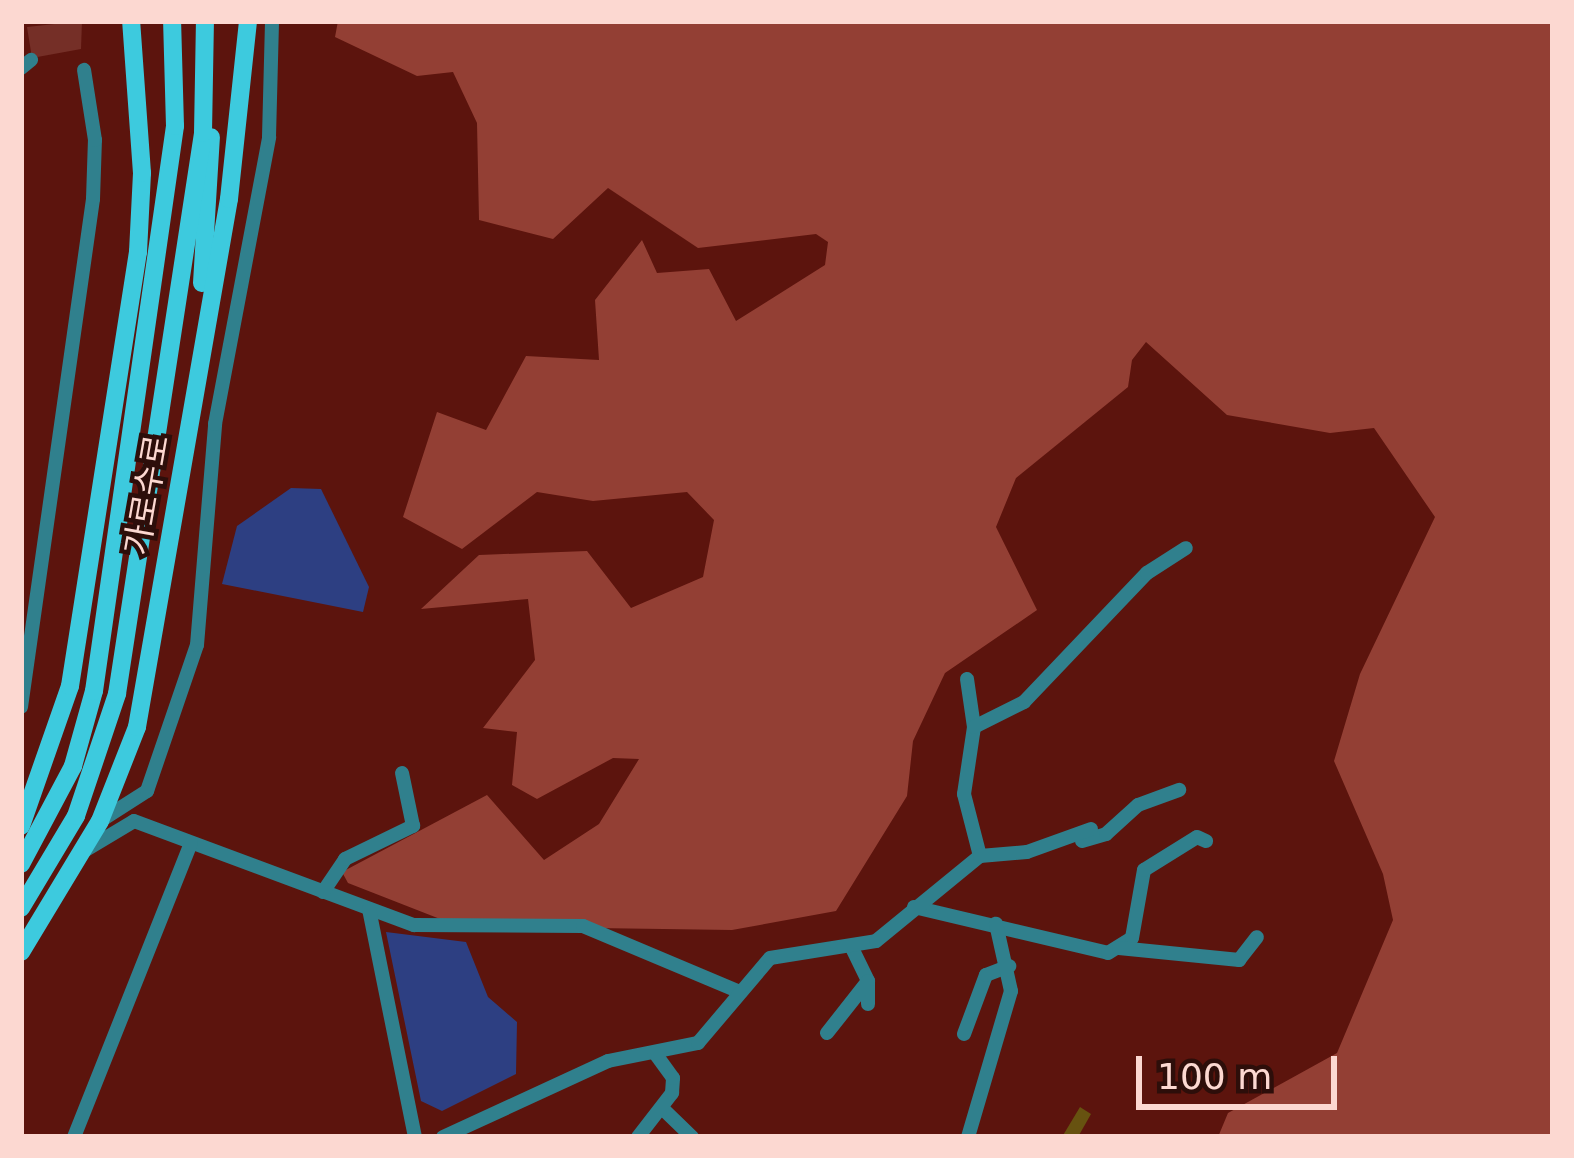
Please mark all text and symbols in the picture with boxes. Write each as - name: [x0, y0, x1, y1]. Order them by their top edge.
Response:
- street label: 가로수로: [117, 432, 177, 558]
- scale bar: [1142, 1032, 1343, 1106]
- text: 100 m: [1157, 1056, 1272, 1097]

